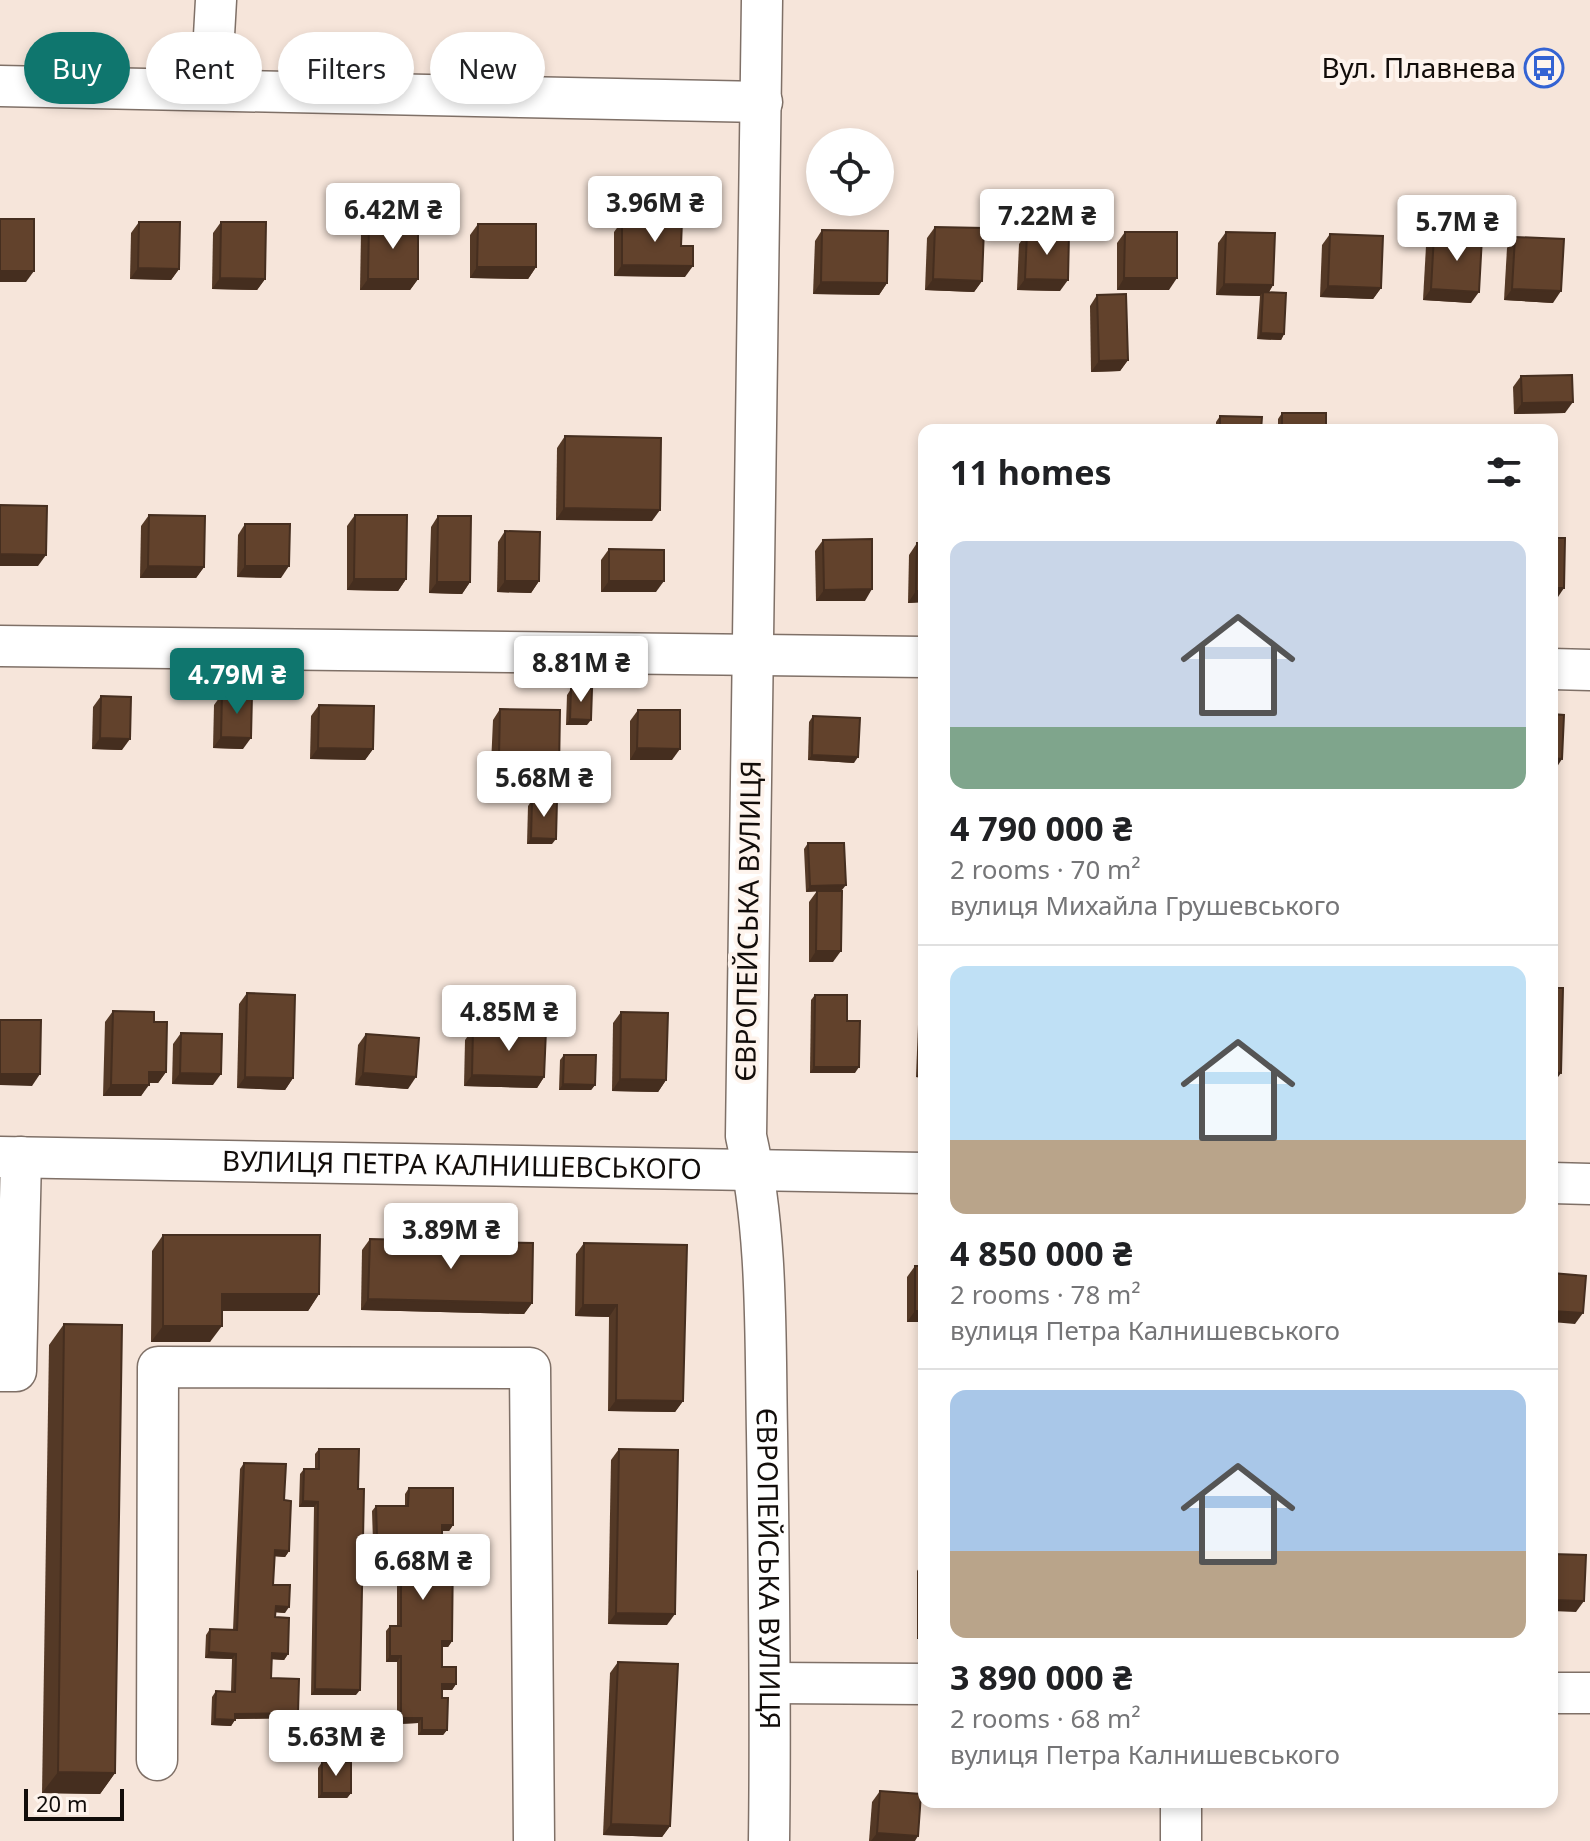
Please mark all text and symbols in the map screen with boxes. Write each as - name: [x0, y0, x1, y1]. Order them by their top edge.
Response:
- chip: Buy: [24, 32, 130, 104]
- chip: Rent: [146, 32, 262, 104]
- chip: Filters: [278, 32, 414, 104]
- chip: New: [430, 32, 545, 104]
- bus stop icon: Вул. Плавнева: [1523, 47, 1565, 89]
- place label: Вул. Плавнева: [1321, 48, 1516, 86]
- map controls: [806, 128, 894, 216]
- button: locate: [806, 128, 894, 216]
- pin: 3.96M ₴: [581, 176, 729, 244]
- pin: 6.42M ₴: [319, 183, 467, 251]
- text: 3.96M ₴: [606, 184, 704, 220]
- pin: 7.22M ₴: [973, 189, 1121, 257]
- text: 6.42M ₴: [344, 191, 442, 227]
- pin: 5.7M ₴: [1392, 195, 1522, 263]
- text: 7.22M ₴: [998, 197, 1096, 233]
- text: 5.7M ₴: [1415, 203, 1499, 239]
- text: 11 homes: [950, 449, 1112, 495]
- icon: filters: [1482, 450, 1526, 494]
- icon: home: [1166, 593, 1310, 737]
- pin: 8.81M ₴: [507, 636, 655, 704]
- text: 8.81M ₴: [532, 644, 630, 680]
- pin: 4.79M ₴: [163, 648, 311, 716]
- text: 4.79M ₴: [188, 656, 286, 692]
- pin: 5.68M ₴: [470, 751, 618, 819]
- text: 5.68M ₴: [495, 759, 593, 795]
- street label: ЄВРОПЕЙСЬКА ВУЛИЦЯ: [725, 760, 769, 1082]
- text: 4 790 000 ₴: [950, 805, 1132, 851]
- text: 2 rooms · 70 m²: [950, 851, 1140, 887]
- text: вулиця Михайла Грушевського: [950, 887, 1340, 923]
- pin: 4.85M ₴: [435, 985, 583, 1053]
- text: 4.85M ₴: [460, 993, 558, 1029]
- icon: home: [1166, 1018, 1310, 1162]
- street label: ВУЛИЦЯ ПЕТРА КАЛНИШЕВСЬКОГО: [222, 1141, 702, 1187]
- pin: 3.89M ₴: [377, 1203, 525, 1271]
- text: 3.89M ₴: [402, 1211, 500, 1247]
- text: 4 850 000 ₴: [950, 1230, 1132, 1276]
- text: 2 rooms · 78 m²: [950, 1276, 1140, 1312]
- text: вулиця Петра Калнишевського: [950, 1312, 1340, 1348]
- street label: ЄВРОПЕЙСЬКА ВУЛИЦЯ: [749, 1407, 790, 1729]
- icon: home: [1166, 1442, 1310, 1586]
- pin: 6.68M ₴: [349, 1534, 497, 1602]
- text: 6.68M ₴: [374, 1542, 472, 1578]
- text: 3 890 000 ₴: [950, 1654, 1132, 1700]
- text: 2 rooms · 68 m²: [950, 1700, 1140, 1736]
- pin: 5.63M ₴: [262, 1710, 410, 1778]
- text: 5.63M ₴: [287, 1718, 385, 1754]
- text: вулиця Петра Калнишевського: [950, 1736, 1340, 1772]
- scale bar: [24, 1785, 124, 1821]
- text: 20 m: [36, 1788, 87, 1818]

